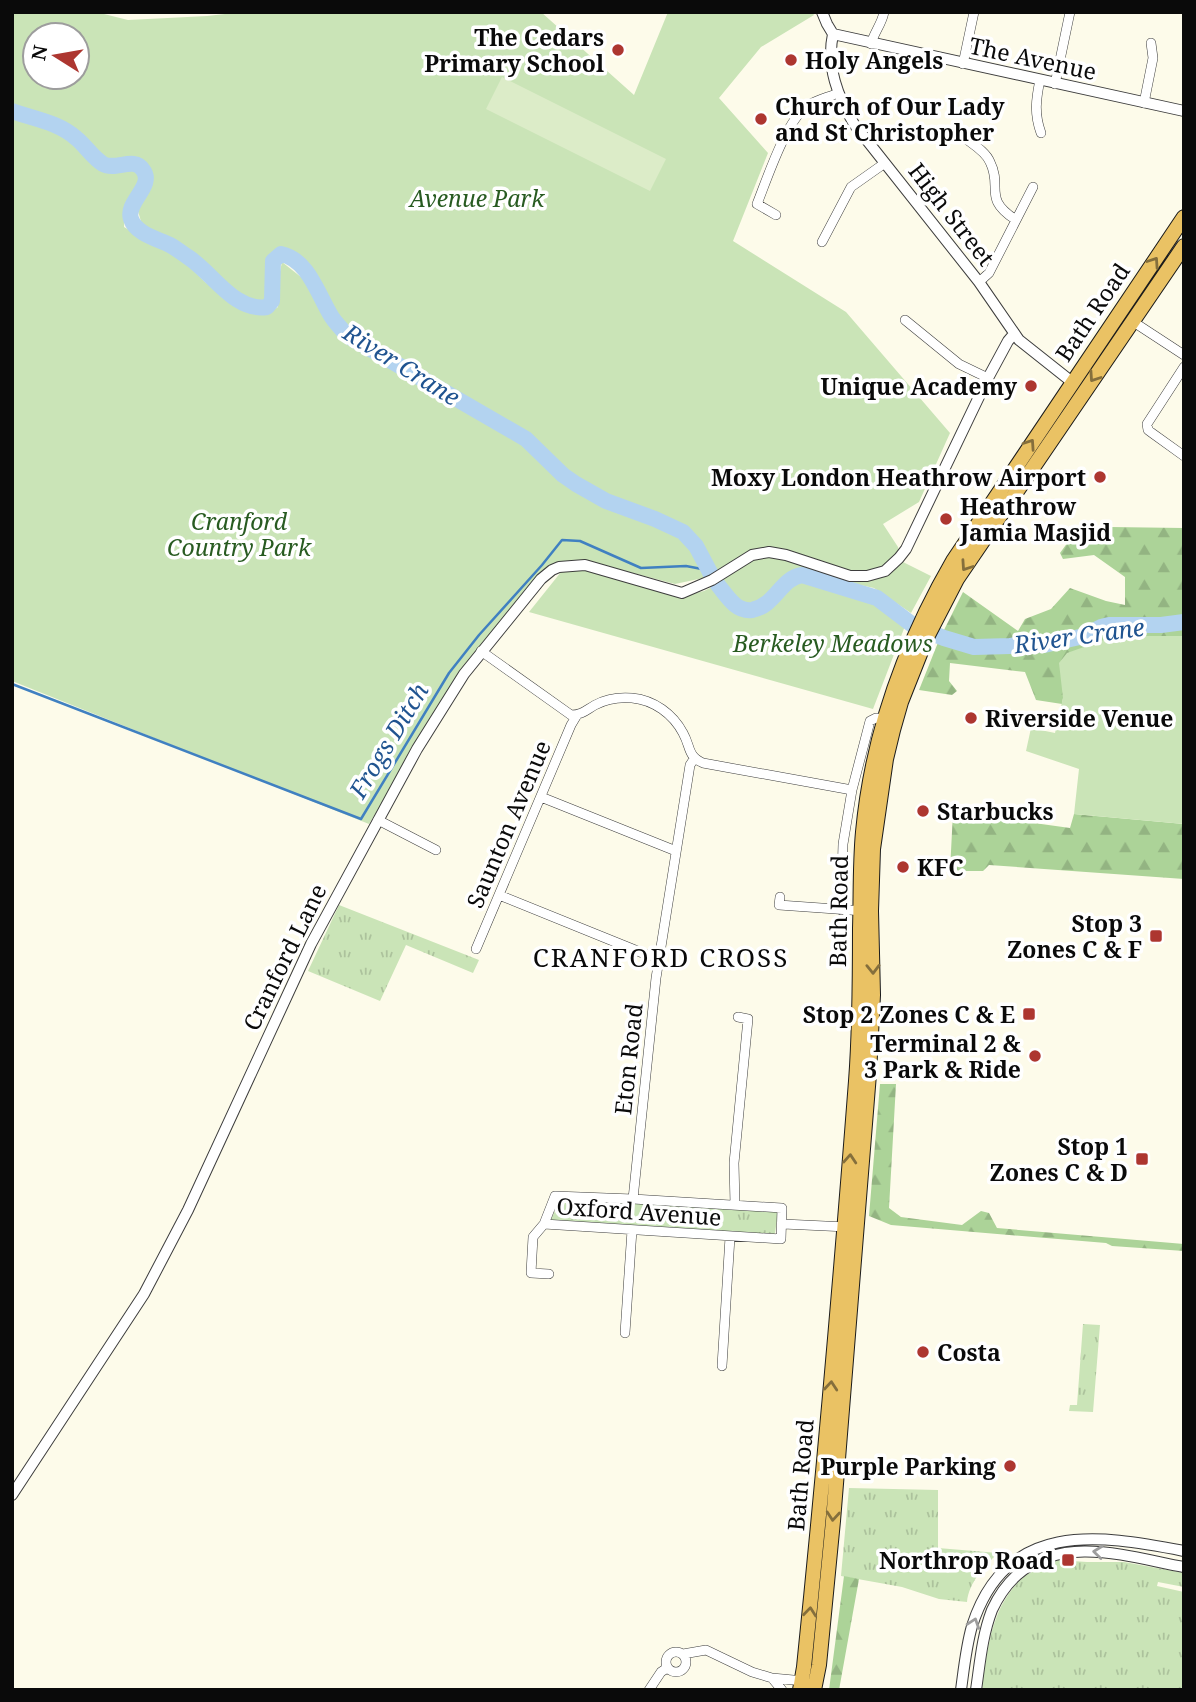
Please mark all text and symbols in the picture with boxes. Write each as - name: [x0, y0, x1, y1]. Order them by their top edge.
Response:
- north arrow: [21, 21, 91, 91]
- place label: The Cedars Primary School: [424, 21, 604, 79]
- street label: The Avenue: [966, 29, 1100, 87]
- marker: The Cedars Primary School: [610, 42, 626, 58]
- text: N: [25, 43, 54, 63]
- place label: Holy Angels: [805, 44, 943, 76]
- marker: Holy Angels: [783, 52, 799, 68]
- place label: Church of Our Lady and St Christopher: [775, 90, 1005, 148]
- marker: Church of Our Lady and St Christopher: [753, 111, 769, 127]
- street label: High Street: [902, 156, 1002, 272]
- park label: Avenue Park: [408, 182, 545, 214]
- street label: Bath Road: [1047, 257, 1137, 367]
- one-way arrow: [1145, 257, 1158, 270]
- water label: River Crane: [337, 315, 467, 413]
- one-way arrow: [1089, 369, 1102, 382]
- place label: Unique Academy: [821, 370, 1018, 402]
- marker: Unique Academy: [1023, 378, 1039, 394]
- one-way arrow: [1022, 439, 1035, 452]
- place label: Moxy London Heathrow Airport: [711, 461, 1086, 493]
- marker: Moxy London Heathrow Airport: [1092, 469, 1108, 485]
- place label: Heathrow Jamia Masjid: [959, 490, 1111, 548]
- park label: Cranford Country Park: [167, 505, 312, 563]
- marker: Heathrow Jamia Masjid: [938, 511, 954, 527]
- one-way arrow: [961, 558, 974, 571]
- water label: River Crane: [1011, 609, 1146, 661]
- park label: Berkeley Meadows: [732, 627, 933, 659]
- water label: Frogs Ditch: [340, 676, 435, 805]
- place label: Riverside Venue: [985, 702, 1174, 734]
- marker: Riverside Venue: [963, 710, 979, 726]
- street label: Saunton Avenue: [458, 735, 558, 913]
- place label: Starbucks: [937, 795, 1054, 827]
- marker: Starbucks: [915, 803, 931, 819]
- place label: KFC: [917, 851, 964, 883]
- street label: Bath Road: [821, 855, 855, 967]
- marker: KFC: [895, 859, 911, 875]
- street label: Cranford Lane: [235, 878, 333, 1036]
- place label: Stop 3 Zones C & F: [1007, 907, 1142, 965]
- marker: Stop 3 Zones C & F: [1148, 928, 1164, 944]
- district label: CRANFORD CROSS: [533, 939, 789, 975]
- one-way arrow: [865, 964, 881, 974]
- place label: Stop 2 Zones C & E: [803, 998, 1015, 1030]
- street label: Eton Road: [606, 1002, 650, 1116]
- marker: Stop 2 Zones C & E: [1021, 1006, 1037, 1022]
- place label: Terminal 2 & 3 Park & Ride: [864, 1027, 1022, 1085]
- marker: Terminal 2 & 3 Park & Ride: [1027, 1048, 1043, 1064]
- place label: Stop 1 Zones C & D: [990, 1130, 1128, 1188]
- marker: Stop 1 Zones C & D: [1134, 1151, 1150, 1167]
- one-way arrow: [842, 1153, 857, 1164]
- street label: Oxford Avenue: [555, 1189, 723, 1233]
- place label: Costa: [937, 1336, 1001, 1368]
- marker: Costa: [915, 1344, 931, 1360]
- one-way arrow: [823, 1380, 838, 1391]
- street label: Bath Road: [779, 1418, 821, 1532]
- place label: Purple Parking: [820, 1450, 996, 1482]
- marker: Purple Parking: [1002, 1458, 1018, 1474]
- one-way arrow: [826, 1511, 841, 1522]
- place label: Northrop Road: [879, 1544, 1054, 1576]
- one-way arrow: [1092, 1545, 1103, 1560]
- marker: Northrop Road: [1060, 1552, 1076, 1568]
- one-way arrow: [802, 1607, 817, 1618]
- one-way arrow: [966, 1617, 980, 1630]

